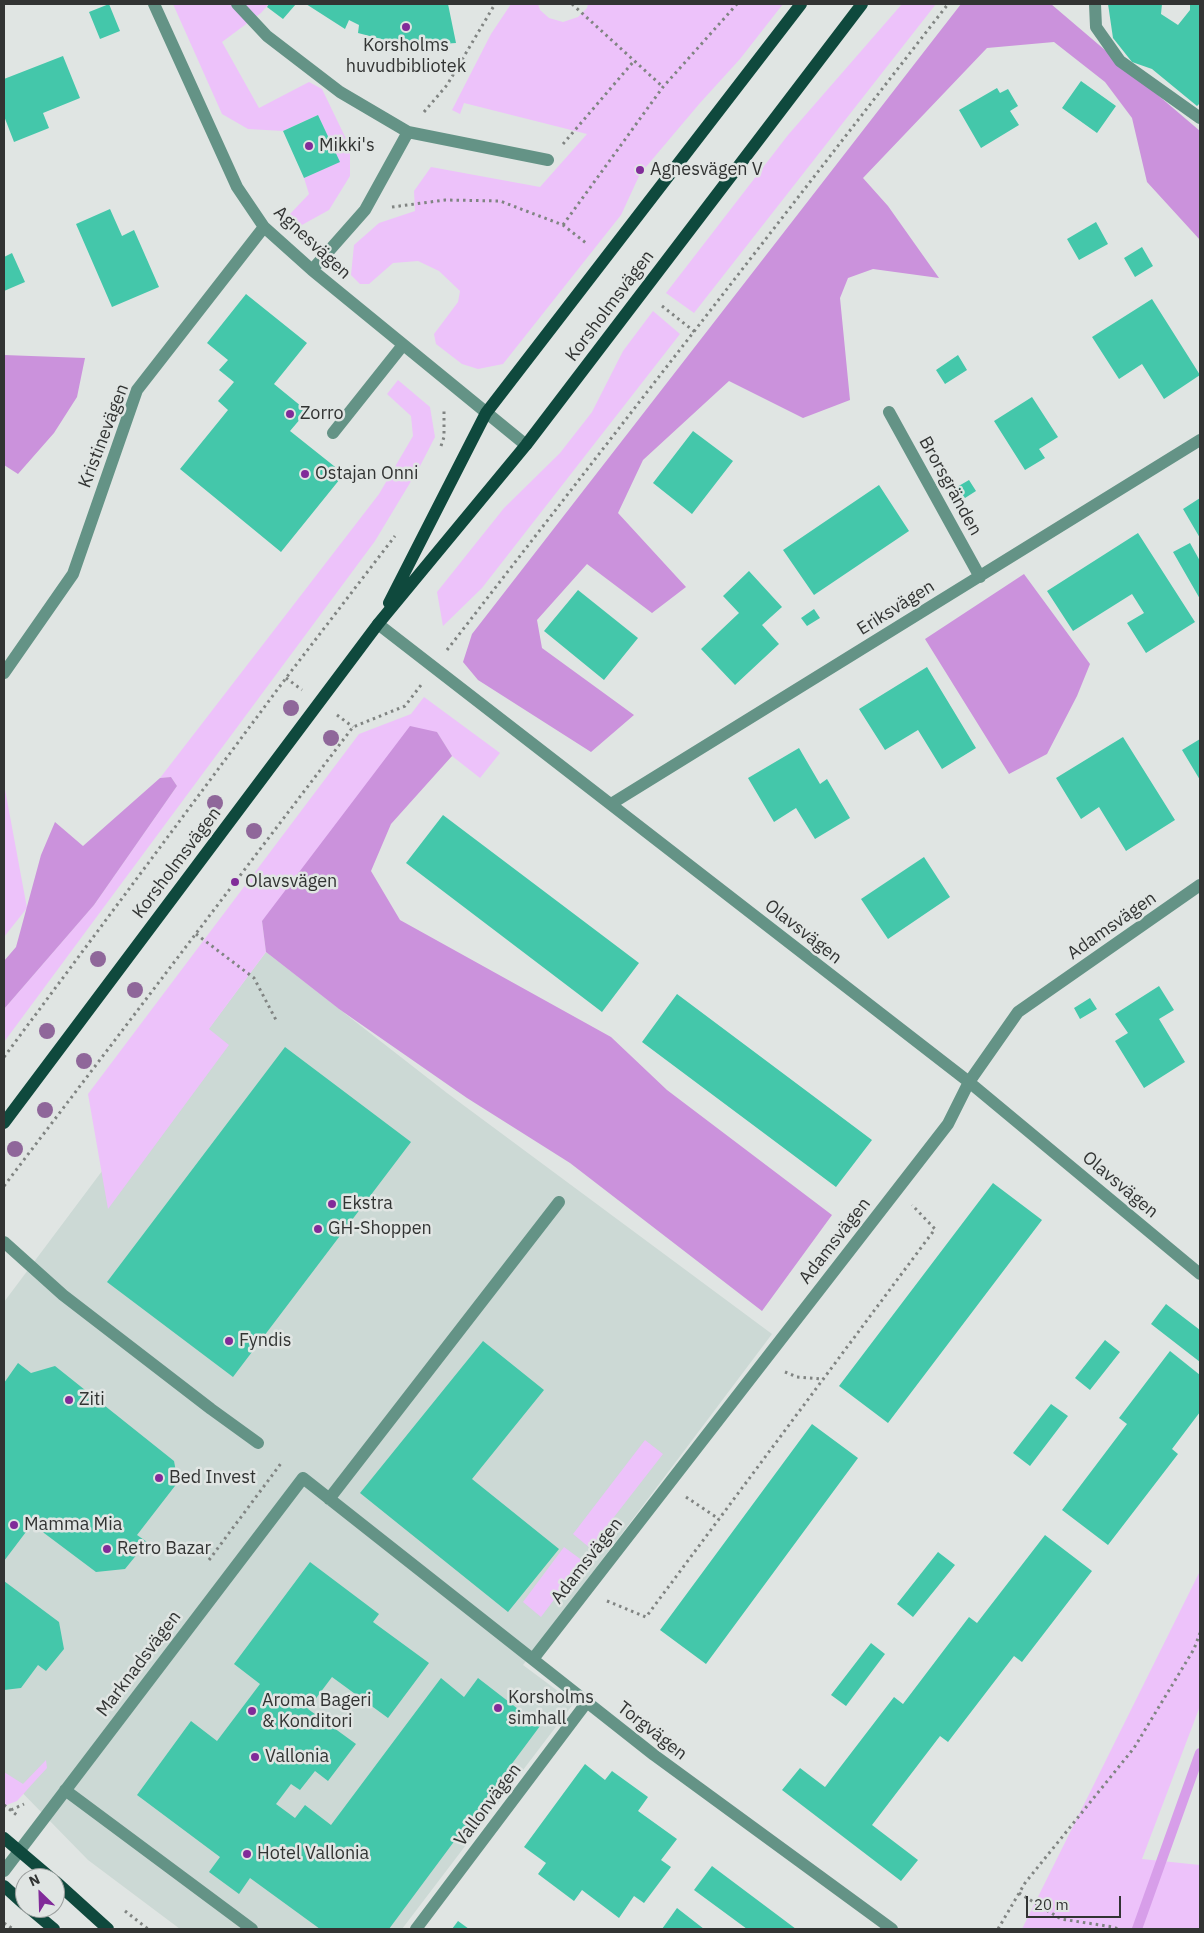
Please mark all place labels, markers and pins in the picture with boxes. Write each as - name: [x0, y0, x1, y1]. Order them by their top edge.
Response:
- marker: Korsholms huvudbibliotek: [400, 21, 412, 33]
- place label: Korsholms huvudbibliotek: [346, 35, 466, 78]
- place label: Mikki's: [319, 135, 375, 157]
- marker: Mikki's: [303, 140, 315, 152]
- place label: Agnesvägen V: [650, 159, 763, 181]
- marker: Agnesvägen V: [634, 164, 646, 176]
- place label: Zorro: [300, 403, 344, 425]
- marker: Zorro: [284, 408, 296, 420]
- place label: Ostajan Onni: [315, 463, 419, 485]
- marker: Ostajan Onni: [299, 468, 311, 480]
- place label: Olavsvägen: [245, 871, 337, 893]
- marker: Olavsvägen: [229, 876, 241, 888]
- place label: Ekstra: [342, 1193, 393, 1215]
- marker: Ekstra: [326, 1198, 338, 1210]
- place label: GH-Shoppen: [328, 1218, 432, 1240]
- marker: GH-Shoppen: [312, 1223, 324, 1235]
- place label: Fyndis: [239, 1330, 292, 1352]
- marker: Fyndis: [223, 1335, 235, 1347]
- place label: Ziti: [79, 1389, 105, 1411]
- marker: Ziti: [63, 1394, 75, 1406]
- place label: Bed Invest: [169, 1467, 256, 1489]
- marker: Bed Invest: [153, 1472, 165, 1484]
- place label: Mamma Mia: [24, 1514, 122, 1536]
- marker: Mamma Mia: [8, 1519, 20, 1531]
- place label: Retro Bazar: [117, 1538, 211, 1560]
- marker: Retro Bazar: [101, 1543, 113, 1555]
- place label: Korsholms simhall: [508, 1687, 594, 1730]
- place label: Aroma Bageri & Konditori: [262, 1690, 371, 1732]
- marker: Korsholms simhall: [492, 1702, 504, 1714]
- marker: Aroma Bageri & Konditori: [246, 1705, 258, 1717]
- place label: Vallonia: [265, 1746, 329, 1768]
- marker: Vallonia: [249, 1751, 261, 1763]
- place label: Hotel Vallonia: [257, 1843, 369, 1865]
- marker: Hotel Vallonia: [241, 1848, 253, 1860]

